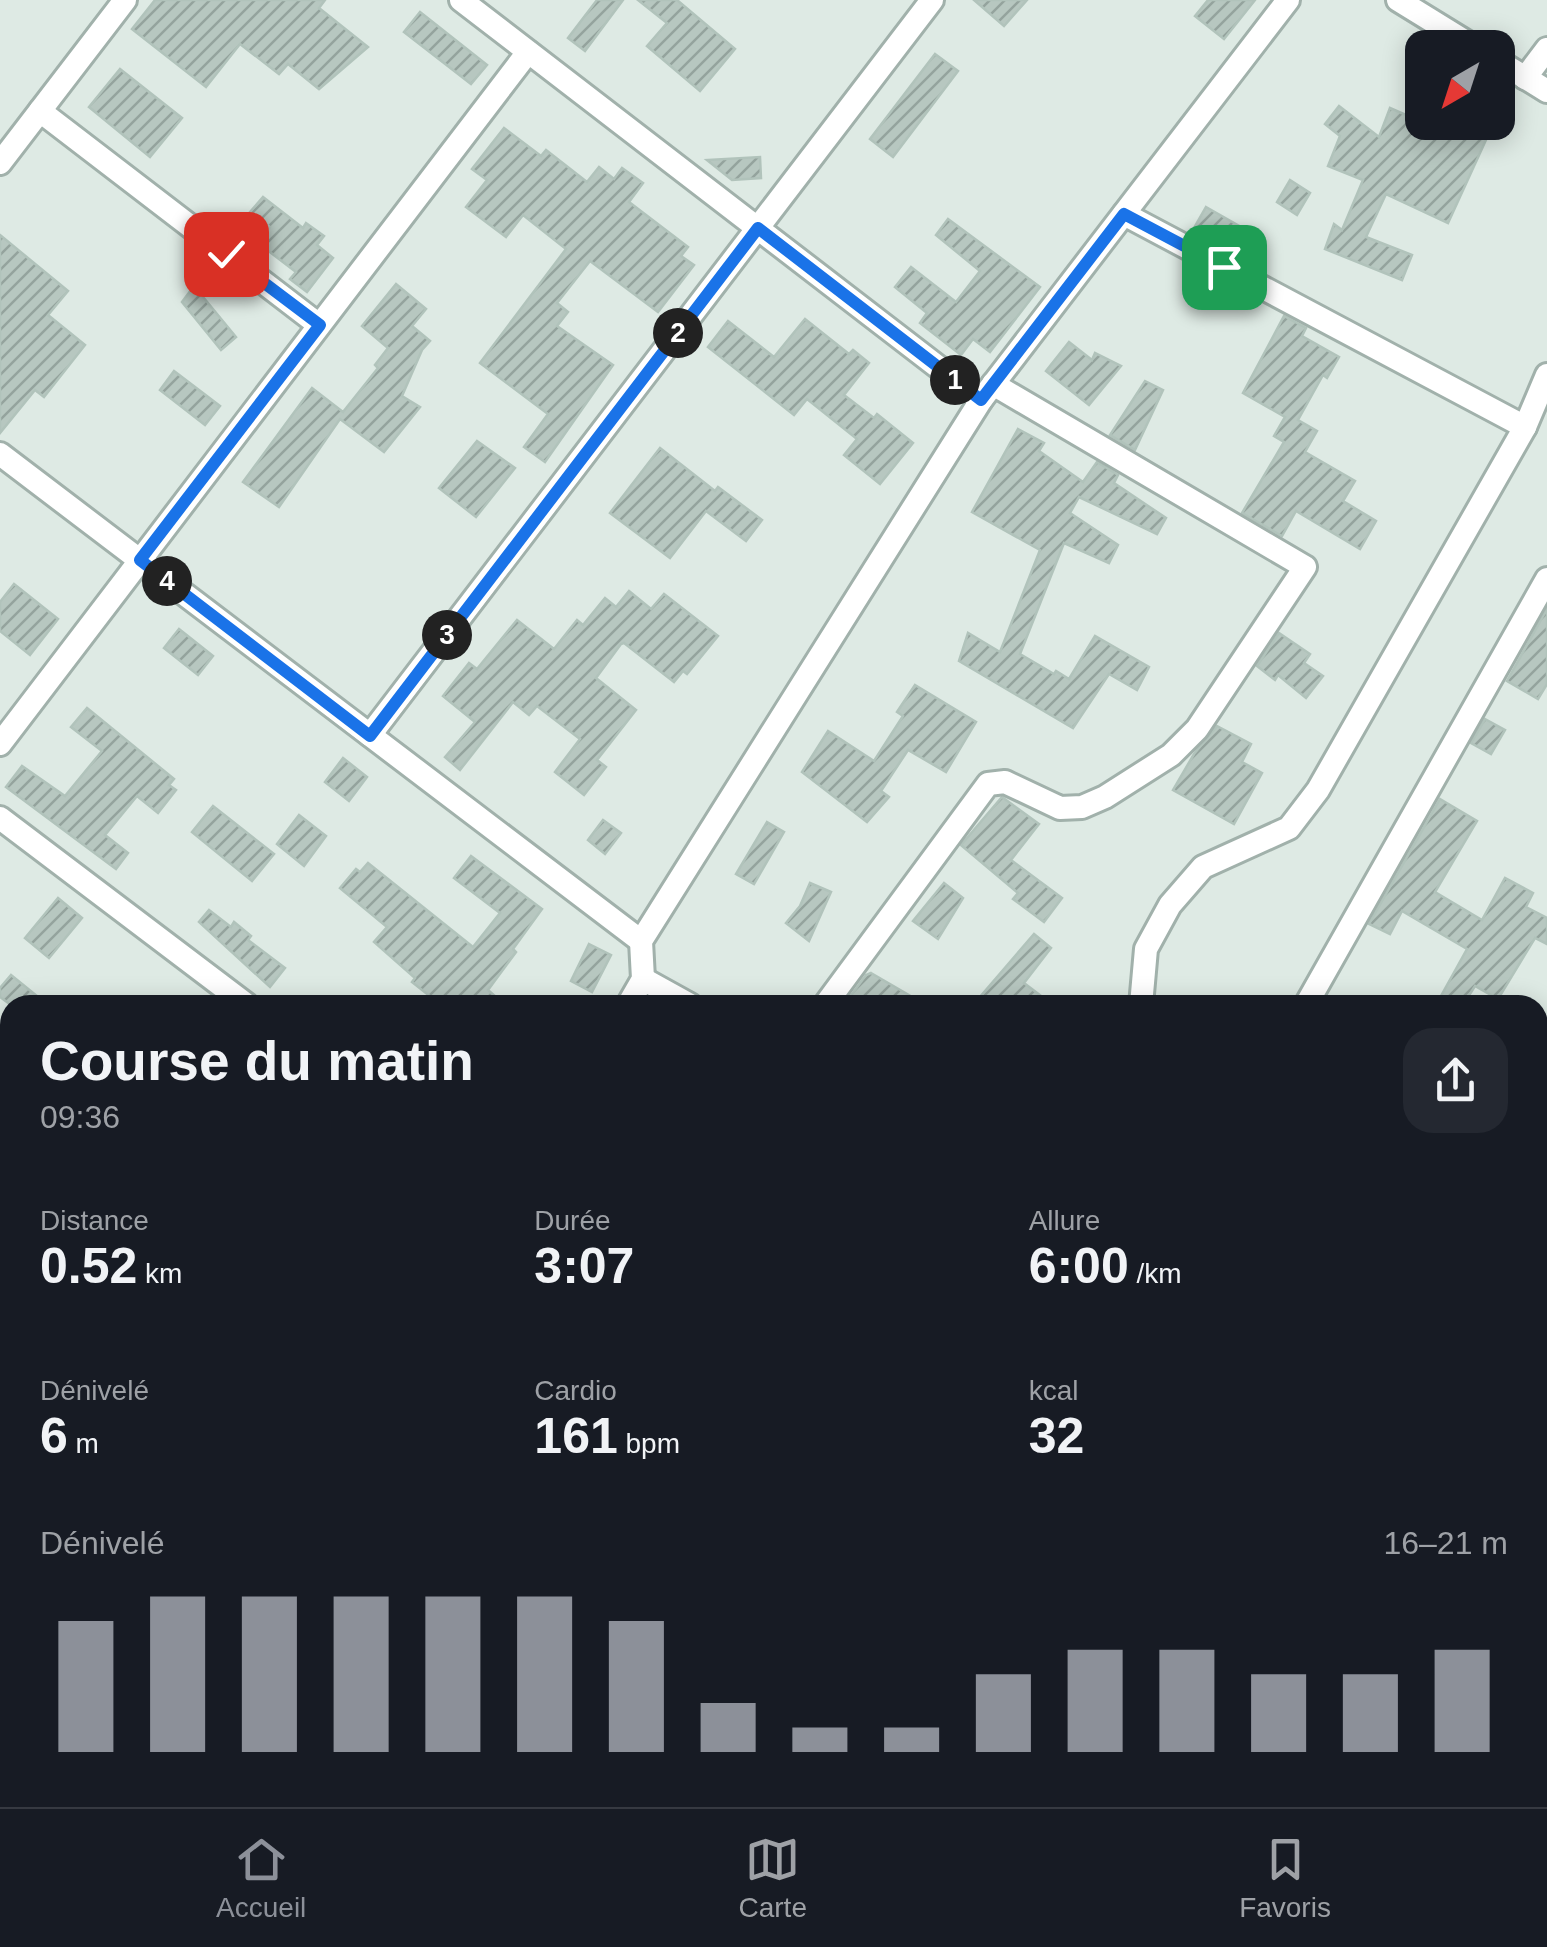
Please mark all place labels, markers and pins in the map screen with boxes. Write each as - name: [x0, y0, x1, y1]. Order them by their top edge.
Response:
- pin: [184, 212, 269, 297]
- pin: [1182, 225, 1267, 310]
- pin: 2: [653, 308, 703, 358]
- pin: 1: [930, 355, 980, 405]
- pin: 4: [142, 556, 192, 606]
- pin: 3: [422, 610, 472, 660]

